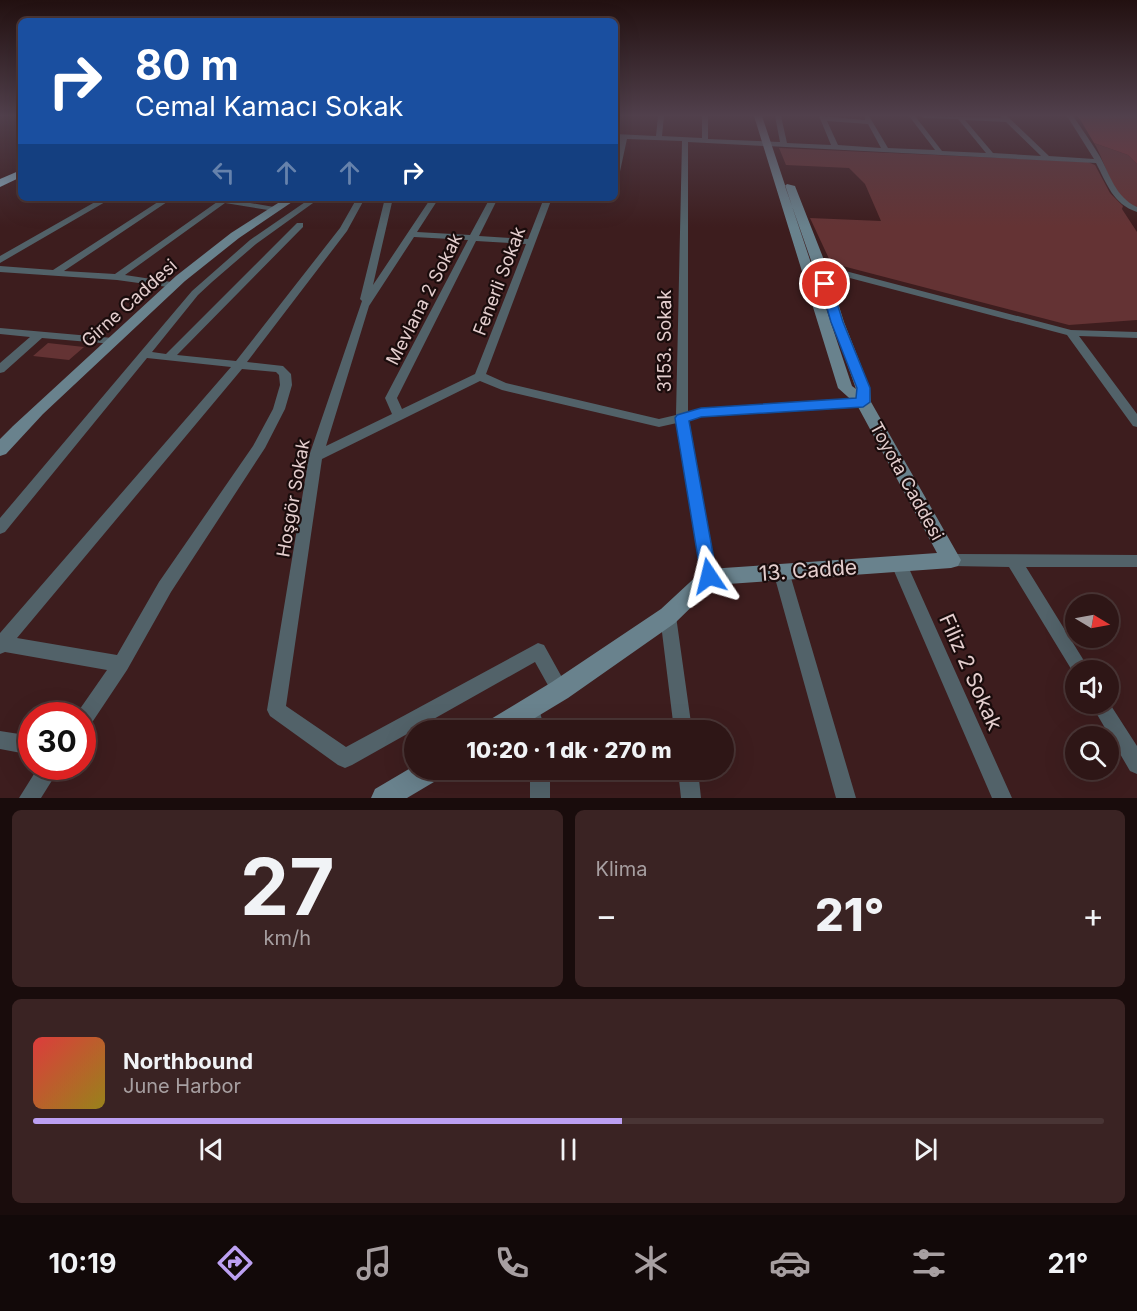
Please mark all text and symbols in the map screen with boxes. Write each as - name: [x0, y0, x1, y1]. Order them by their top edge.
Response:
- text: 80 m: [135, 39, 239, 90]
- icon: right: [36, 42, 114, 120]
- text: Cemal Kamacı Sokak: [135, 90, 403, 123]
- icon: left: [207, 156, 240, 189]
- icon: ahead: [270, 156, 303, 189]
- icon: ahead: [333, 156, 366, 189]
- icon: right: [396, 156, 429, 189]
- street label: Fenerli Sokak: [469, 224, 529, 338]
- street label: Mevlana 2 Sokak: [382, 229, 466, 368]
- street label: Girne Caddesi: [77, 255, 181, 351]
- pin: [799, 258, 850, 309]
- icon: arrive: [808, 267, 841, 300]
- street label: 3153. Sokak: [654, 290, 675, 392]
- street label: Toyota Caddesi: [866, 418, 948, 544]
- street label: Hoşgör Sokak: [272, 437, 314, 559]
- position arrow: [677, 544, 741, 608]
- street label: 13. Cadde: [758, 554, 858, 586]
- north arrow: [1065, 594, 1119, 648]
- map controls: [1065, 594, 1119, 780]
- street label: Filiz 2 Sokak: [934, 610, 1008, 735]
- button: sound: [1065, 660, 1119, 714]
- speed limit sign: 30: [18, 702, 96, 780]
- button: search: [1065, 726, 1119, 780]
- text: 10:20 · 1 dk · 270 m: [466, 737, 672, 763]
- text: 27: [240, 839, 335, 934]
- text: Klima: [596, 857, 647, 881]
- text: 21°: [815, 887, 884, 942]
- text: −: [596, 895, 617, 935]
- text: +: [1082, 895, 1104, 935]
- text: km/h: [263, 926, 311, 950]
- text: Northbound: [123, 1048, 253, 1074]
- text: June Harbor: [123, 1074, 241, 1098]
- icon: previous: [195, 1133, 228, 1166]
- icon: pause: [552, 1133, 585, 1166]
- icon: next: [909, 1133, 942, 1166]
- icon: directions: [214, 1242, 256, 1284]
- icon: music: [353, 1242, 395, 1284]
- icon: phone: [491, 1242, 533, 1284]
- icon: climate: [630, 1242, 672, 1284]
- icon: car: [769, 1242, 811, 1284]
- icon: filters: [908, 1242, 950, 1284]
- text: 10:19: [48, 1247, 117, 1280]
- text: 21°: [1047, 1247, 1088, 1280]

